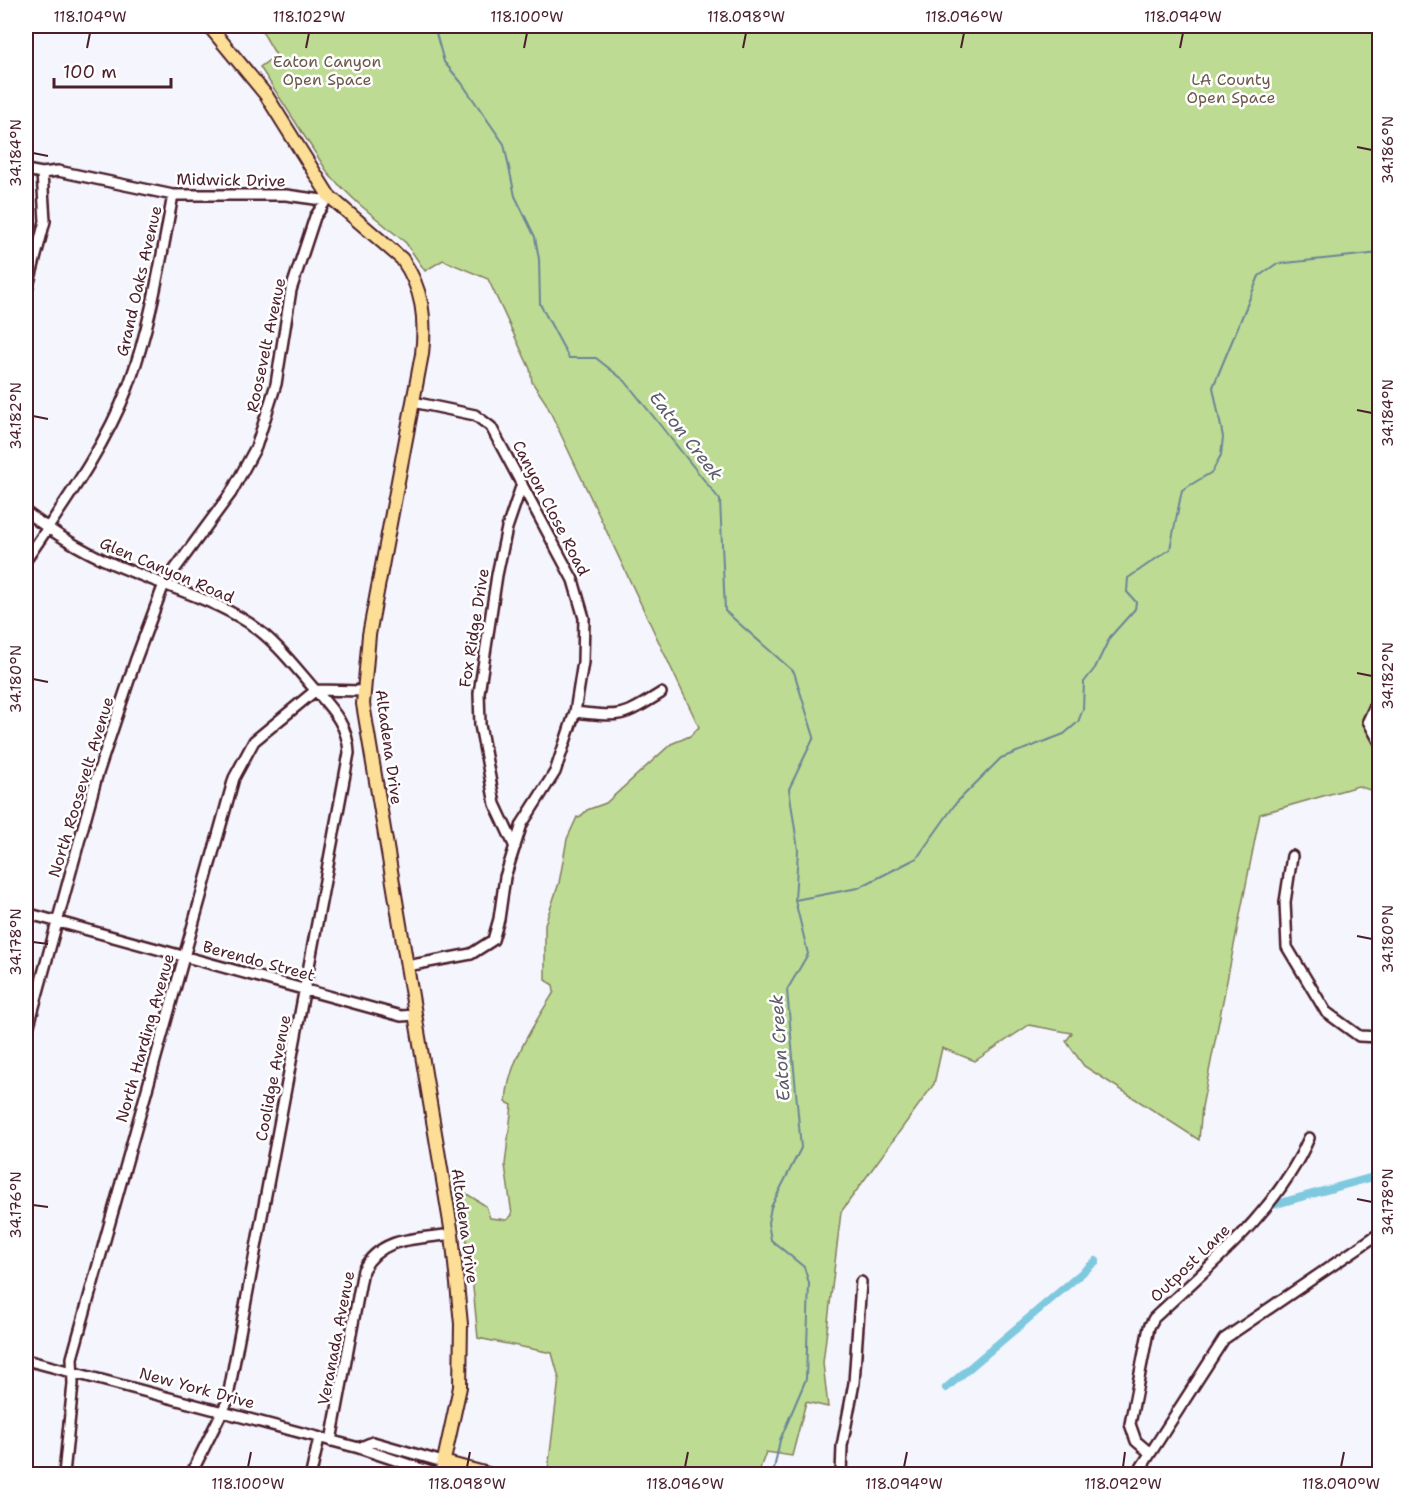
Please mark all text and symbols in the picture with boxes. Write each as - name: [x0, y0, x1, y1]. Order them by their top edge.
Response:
- text: 118.104°W: [53, 7, 127, 27]
- text: 118.102°W: [273, 7, 345, 27]
- text: 118.100°W: [490, 7, 564, 27]
- text: 118.098°W: [707, 7, 785, 27]
- text: 118.096°W: [925, 7, 1003, 27]
- text: 118.094°W: [1144, 7, 1222, 27]
- scale bar: [54, 51, 171, 89]
- park label: Eaton Canyon Open Space: [273, 51, 381, 90]
- text: 100 m: [63, 60, 117, 84]
- park label: LA County Open Space: [1186, 69, 1276, 108]
- text: 34.186°N: [1378, 116, 1398, 184]
- text: 34.184°N: [6, 119, 26, 187]
- street label: Midwick Drive: [176, 169, 286, 191]
- street label: Grand Oaks Avenue: [111, 204, 167, 358]
- street label: Roosevelt Avenue: [241, 276, 291, 414]
- text: 34.184°N: [1378, 379, 1398, 447]
- text: 34.182°N: [6, 382, 26, 450]
- water label: Eaton Creek: [644, 387, 729, 486]
- street label: Canyon Close Road: [508, 437, 594, 579]
- street label: Glen Canyon Road: [97, 532, 237, 608]
- street label: Fox Ridge Drive: [454, 567, 494, 689]
- text: 34.182°N: [1378, 642, 1398, 710]
- text: 34.180°N: [6, 645, 26, 713]
- street label: Altadena Drive: [371, 688, 407, 806]
- street label: North Roosevelt Avenue: [44, 694, 118, 880]
- text: 34.180°N: [1378, 905, 1398, 973]
- text: 34.178°N: [6, 908, 26, 976]
- street label: Berendo Street: [201, 936, 317, 986]
- street label: North Harding Avenue: [111, 951, 179, 1125]
- water label: Eaton Creek: [764, 993, 796, 1102]
- street label: Coolidge Avenue: [250, 1013, 296, 1143]
- street label: Altadena Drive: [447, 1167, 483, 1285]
- text: 34.178°N: [1378, 1168, 1398, 1236]
- text: 34.176°N: [6, 1171, 26, 1239]
- street label: Outpost Lane: [1145, 1220, 1235, 1306]
- street label: Veranada Avenue: [313, 1269, 359, 1407]
- street label: New York Drive: [137, 1363, 257, 1413]
- text: 118.100°W: [211, 1474, 285, 1494]
- text: 118.098°W: [428, 1474, 506, 1494]
- text: 118.096°W: [646, 1474, 724, 1494]
- text: 118.094°W: [865, 1474, 943, 1494]
- text: 118.092°W: [1084, 1474, 1162, 1494]
- text: 118.090°W: [1302, 1474, 1380, 1494]

